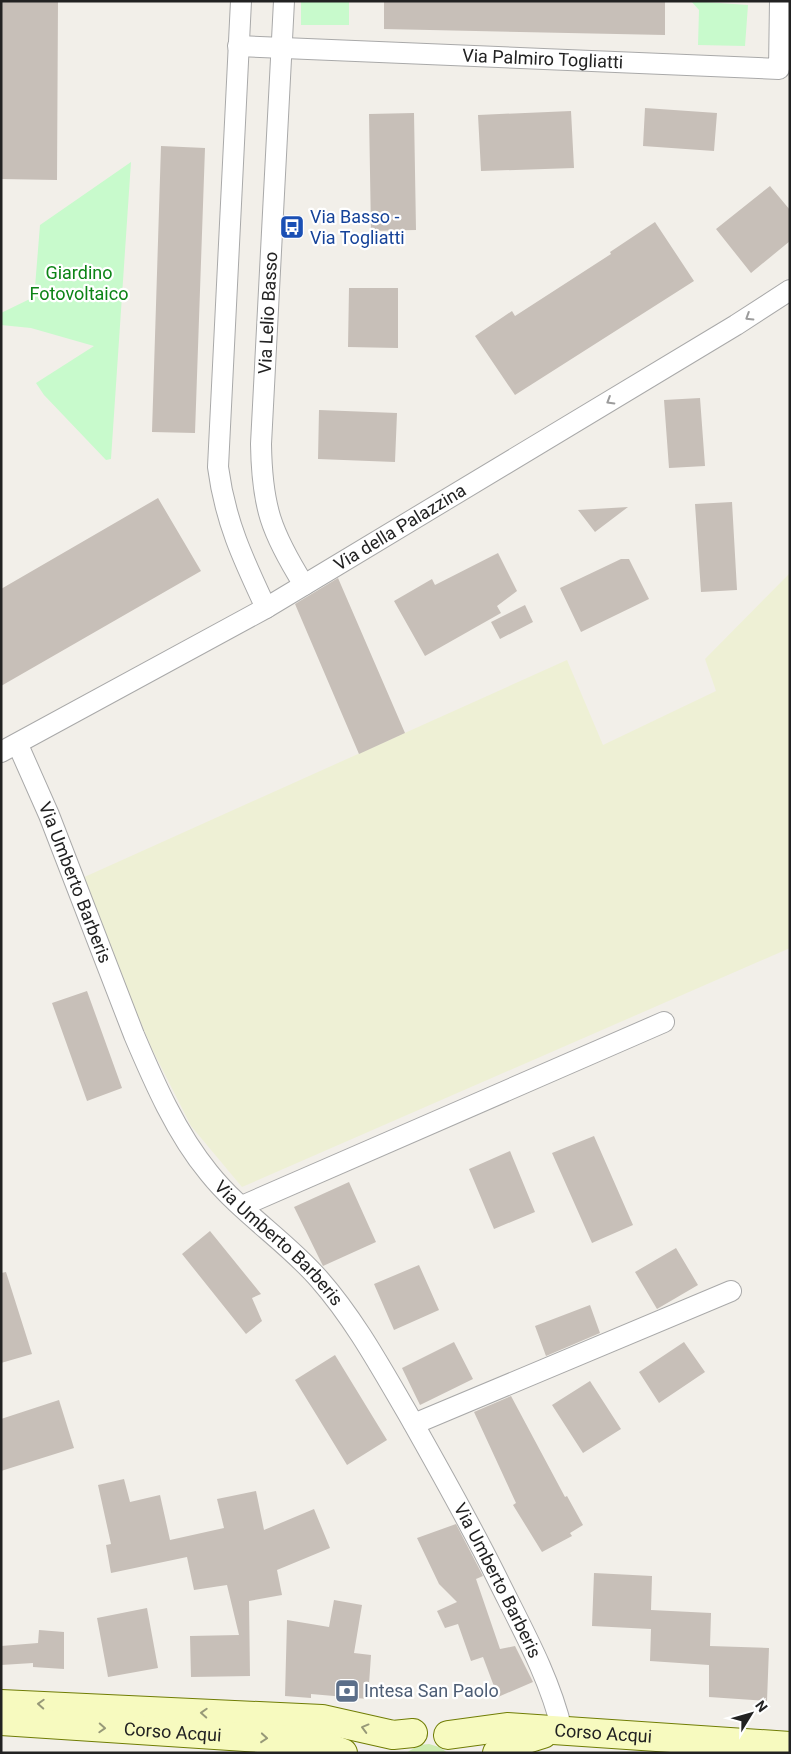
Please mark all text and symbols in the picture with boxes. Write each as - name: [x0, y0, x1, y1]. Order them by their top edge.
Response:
- street label: Via Palmiro Togliatti: [462, 45, 624, 72]
- place label: Via Basso - Via Togliatti: [310, 206, 405, 248]
- bus stop icon: Via Basso - Via Togliatti: [279, 214, 305, 240]
- street label: Via Lelio Basso: [254, 251, 281, 375]
- park label: Giardino Fotovoltaico: [30, 262, 128, 304]
- one-way arrow: [745, 311, 755, 320]
- one-way arrow: [606, 394, 615, 404]
- street label: Via della Palazzina: [330, 479, 469, 575]
- street label: Via Umberto Barberis: [35, 799, 116, 966]
- street label: Via Umberto Barberis: [210, 1176, 348, 1310]
- street label: Via Umberto Barberis: [450, 1499, 546, 1661]
- bank icon: Intesa San Paolo: [334, 1678, 360, 1704]
- place label: Intesa San Paolo: [364, 1680, 499, 1701]
- north arrow: [726, 1689, 776, 1739]
- text: N: [752, 1697, 771, 1715]
- one-way arrow: [37, 1699, 45, 1710]
- one-way arrow: [199, 1707, 207, 1718]
- street label: Corso Acqui: [123, 1718, 222, 1746]
- street label: Corso Acqui: [554, 1719, 653, 1747]
- one-way arrow: [98, 1722, 106, 1733]
- one-way arrow: [361, 1724, 369, 1734]
- one-way arrow: [261, 1732, 269, 1743]

